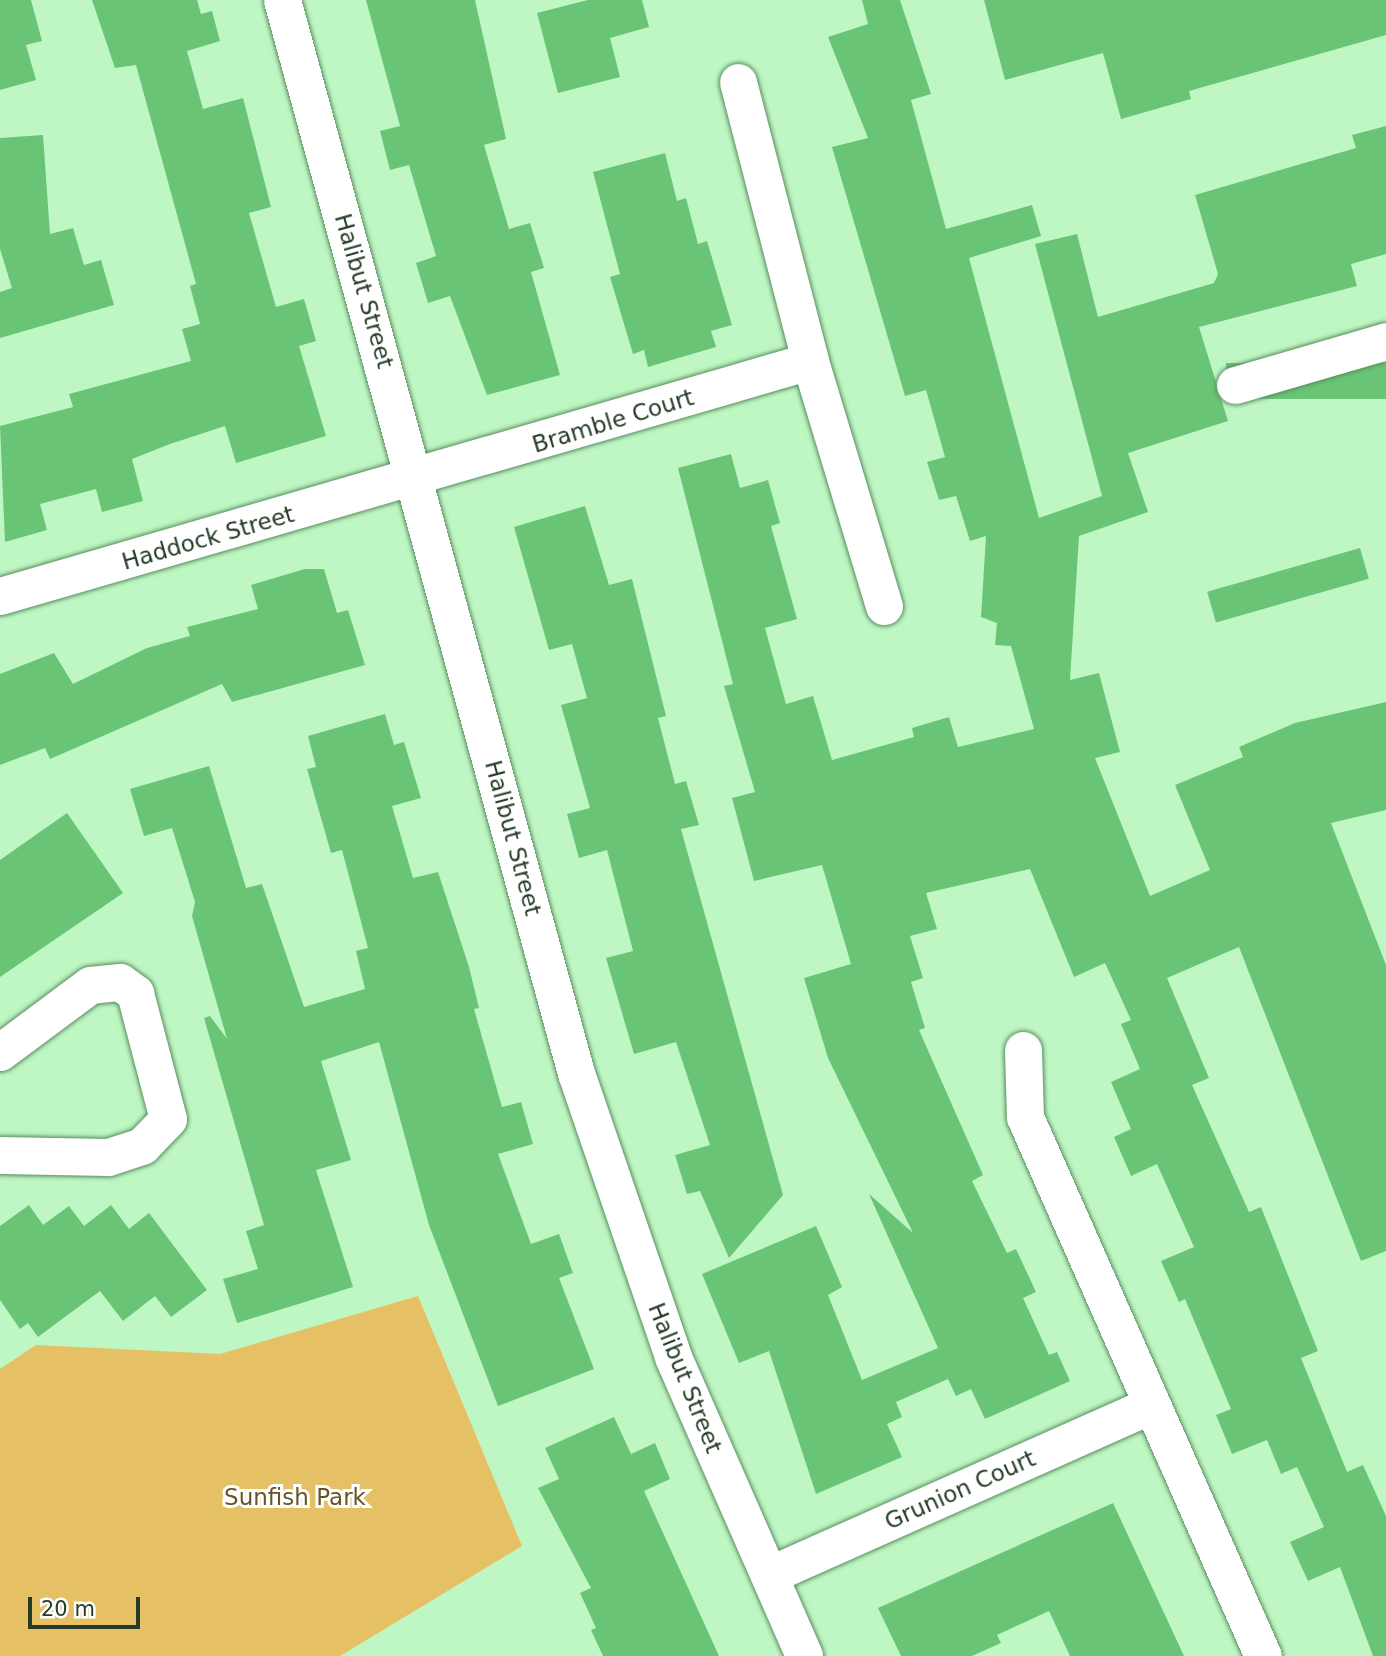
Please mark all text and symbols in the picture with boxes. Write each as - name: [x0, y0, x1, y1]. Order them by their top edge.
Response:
- street label: Halibut Street: [329, 211, 399, 371]
- street label: Bramble Court: [529, 383, 697, 459]
- street label: Haddock Street: [119, 500, 297, 576]
- street label: Halibut Street: [479, 757, 547, 919]
- street label: Halibut Street: [642, 1299, 728, 1457]
- street label: Grunion Court: [880, 1444, 1040, 1536]
- park label: Sunfish Park: [224, 1483, 366, 1511]
- scale bar: [32, 1582, 144, 1626]
- text: 20 m: [41, 1597, 95, 1621]

